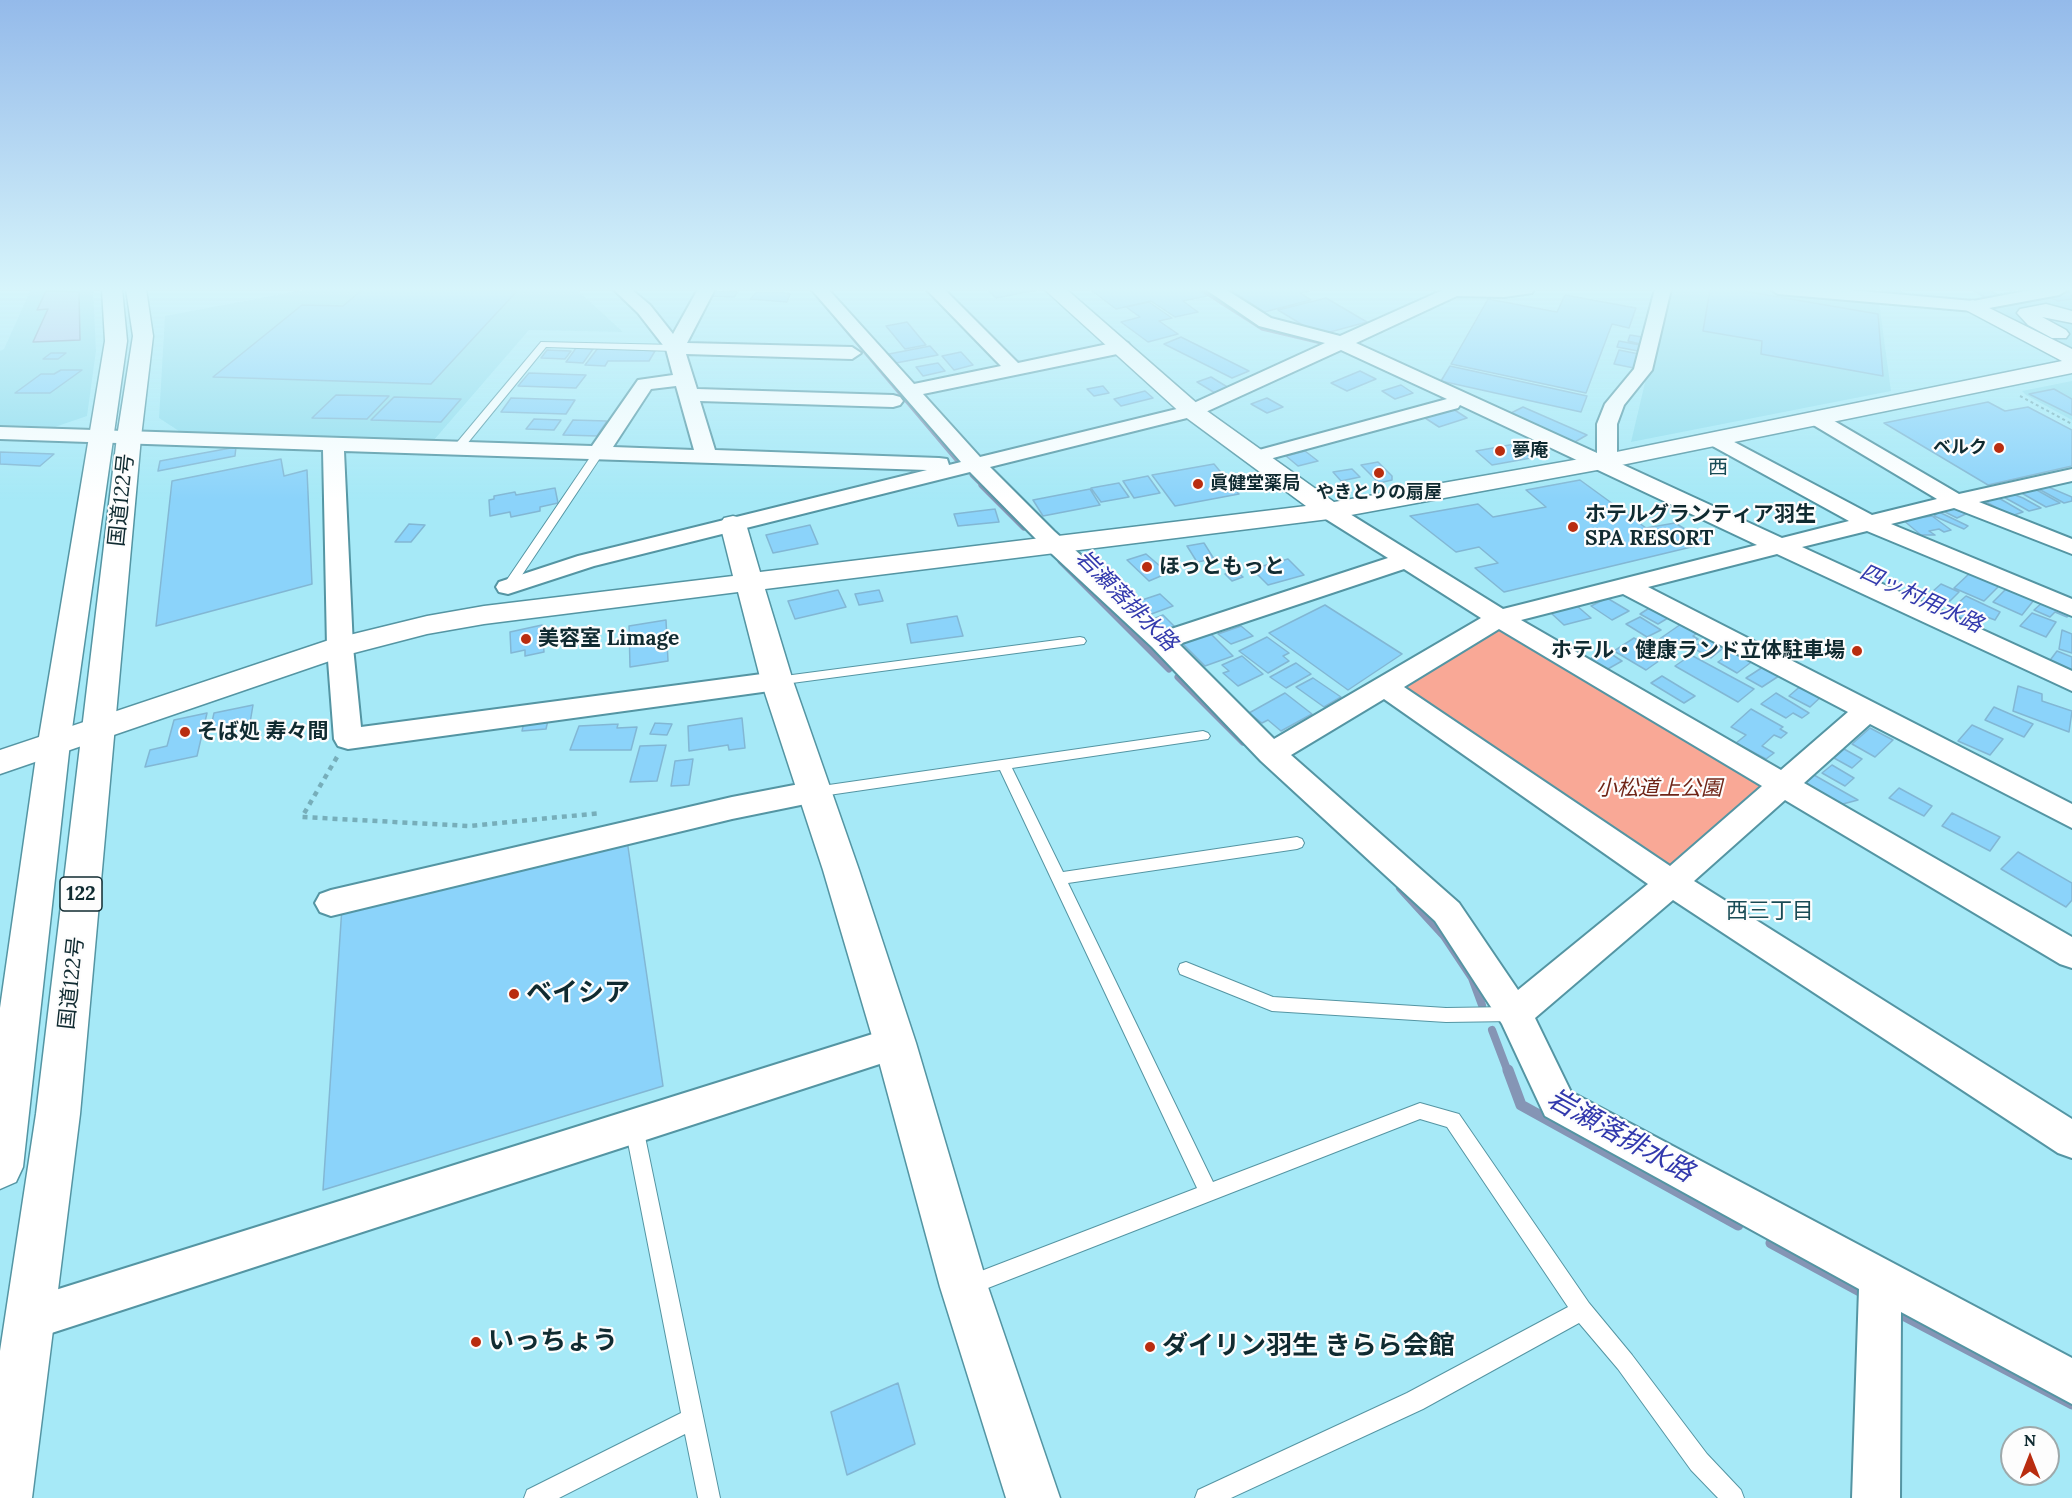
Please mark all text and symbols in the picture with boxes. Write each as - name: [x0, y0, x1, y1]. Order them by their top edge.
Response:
- place label: ベルク: [1933, 437, 1987, 459]
- place label: 夢庵: [1512, 440, 1548, 462]
- marker: ベルク: [1992, 441, 2006, 455]
- marker: 夢庵: [1493, 444, 1507, 458]
- street label: 国道122号: [105, 452, 139, 548]
- district label: 西: [1708, 456, 1728, 480]
- marker: やきとりの扇屋: [1372, 466, 1386, 480]
- place label: 眞健堂薬局: [1210, 473, 1300, 495]
- marker: 眞健堂薬局: [1191, 477, 1205, 491]
- place label: やきとりの扇屋: [1316, 482, 1442, 504]
- place label: ホテルグランティア羽生 SPA RESORT: [1585, 502, 1816, 552]
- marker: ホテルグランティア羽生 SPA RESORT: [1566, 520, 1580, 534]
- water label: 岩瀬落排水路: [1070, 545, 1182, 657]
- place label: ほっともっと: [1159, 554, 1285, 580]
- water label: 四ッ村用水路: [1856, 559, 1986, 639]
- marker: ほっともっと: [1140, 560, 1154, 574]
- place label: 美容室 Limage: [538, 626, 679, 652]
- marker: 美容室 Limage: [519, 632, 533, 646]
- place label: ホテル・健康ランド立体駐車場: [1551, 638, 1845, 664]
- marker: ホテル・健康ランド立体駐車場: [1850, 644, 1864, 658]
- place label: そば処 寿々間: [197, 719, 329, 745]
- marker: そば処 寿々間: [178, 725, 192, 739]
- park label: 小松道上公園: [1596, 776, 1722, 802]
- road number: 122: [60, 877, 102, 911]
- district label: 西三丁目: [1726, 899, 1814, 925]
- street label: 国道122号: [55, 935, 89, 1031]
- place label: ベイシア: [526, 978, 630, 1010]
- marker: ベイシア: [507, 987, 521, 1001]
- water label: 岩瀬落排水路: [1541, 1083, 1699, 1189]
- place label: いっちょう: [488, 1326, 618, 1358]
- place label: ダイリン羽生 きらら会館: [1162, 1331, 1455, 1363]
- marker: いっちょう: [469, 1335, 483, 1349]
- marker: ダイリン羽生 きらら会館: [1143, 1340, 1157, 1354]
- north arrow: [2000, 1426, 2060, 1486]
- text: N: [2024, 1430, 2036, 1450]

